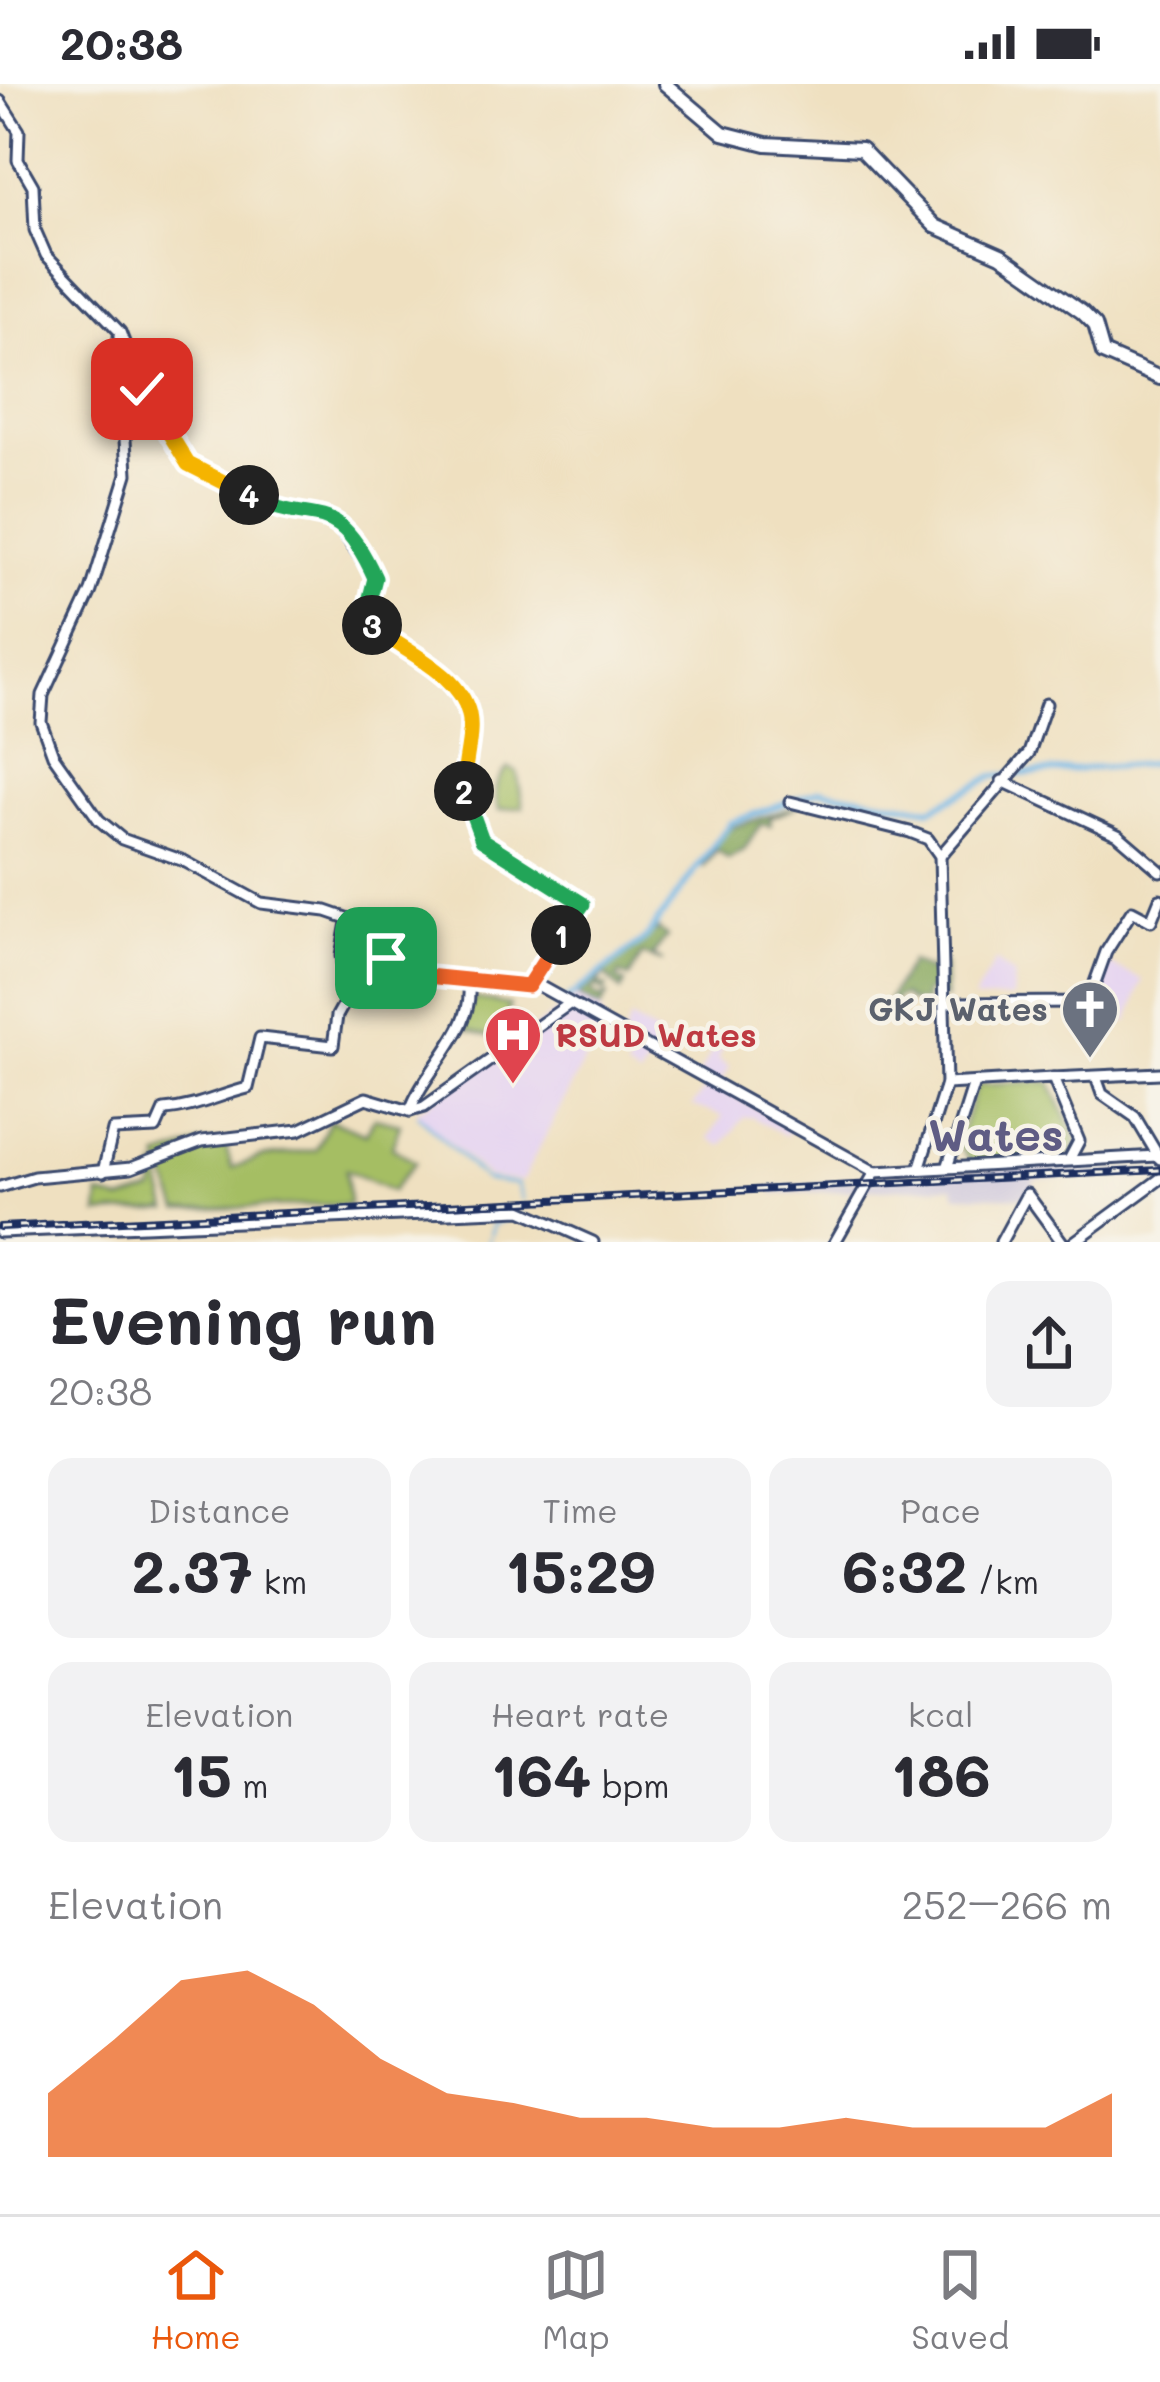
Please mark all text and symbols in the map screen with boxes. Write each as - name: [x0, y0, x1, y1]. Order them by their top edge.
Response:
- text: 20:38: [60, 13, 183, 71]
- pin: [91, 338, 193, 440]
- icon: check: [109, 356, 175, 422]
- pin: 4: [219, 465, 279, 525]
- text: 4: [239, 473, 259, 516]
- pin: 3: [342, 595, 402, 655]
- text: 3: [362, 603, 382, 646]
- pin: 2: [434, 761, 494, 821]
- text: 2: [455, 769, 473, 812]
- pin: 1: [531, 905, 591, 965]
- pin: [335, 907, 437, 1009]
- text: 1: [554, 913, 568, 956]
- icon: arrive: [353, 925, 419, 991]
- church icon: GKJ Wates: [1059, 978, 1121, 1060]
- place label: GKJ Wates: [868, 986, 1048, 1029]
- hospital icon: RSUD Wates: [482, 1004, 544, 1086]
- place label: RSUD Wates: [555, 1012, 757, 1055]
- district label: Wates: [928, 1104, 1064, 1162]
- text: Evening run: [48, 1276, 437, 1362]
- button: share: [986, 1281, 1112, 1407]
- text: 20:38: [48, 1364, 152, 1415]
- text: Distance: [148, 1488, 290, 1531]
- text: Time: [542, 1488, 618, 1531]
- text: Pace: [900, 1488, 981, 1531]
- text: 2.37: [131, 1531, 253, 1609]
- text: 15:29: [505, 1531, 655, 1609]
- text: 6:32: [842, 1531, 967, 1609]
- text: km: [253, 1559, 307, 1602]
- text: /km: [967, 1559, 1039, 1602]
- text: Elevation: [145, 1692, 293, 1735]
- text: Heart rate: [491, 1692, 669, 1735]
- text: kcal: [908, 1692, 974, 1735]
- text: 15: [170, 1735, 232, 1813]
- text: 164: [490, 1735, 591, 1813]
- text: 186: [891, 1735, 991, 1813]
- text: m: [232, 1763, 269, 1806]
- text: bpm: [591, 1763, 670, 1806]
- text: Elevation: [48, 1878, 223, 1929]
- text: 252–266 m: [901, 1878, 1112, 1929]
- tab: Home: [151, 2242, 241, 2357]
- tab: Map: [542, 2242, 610, 2357]
- tab: Saved: [911, 2242, 1009, 2357]

